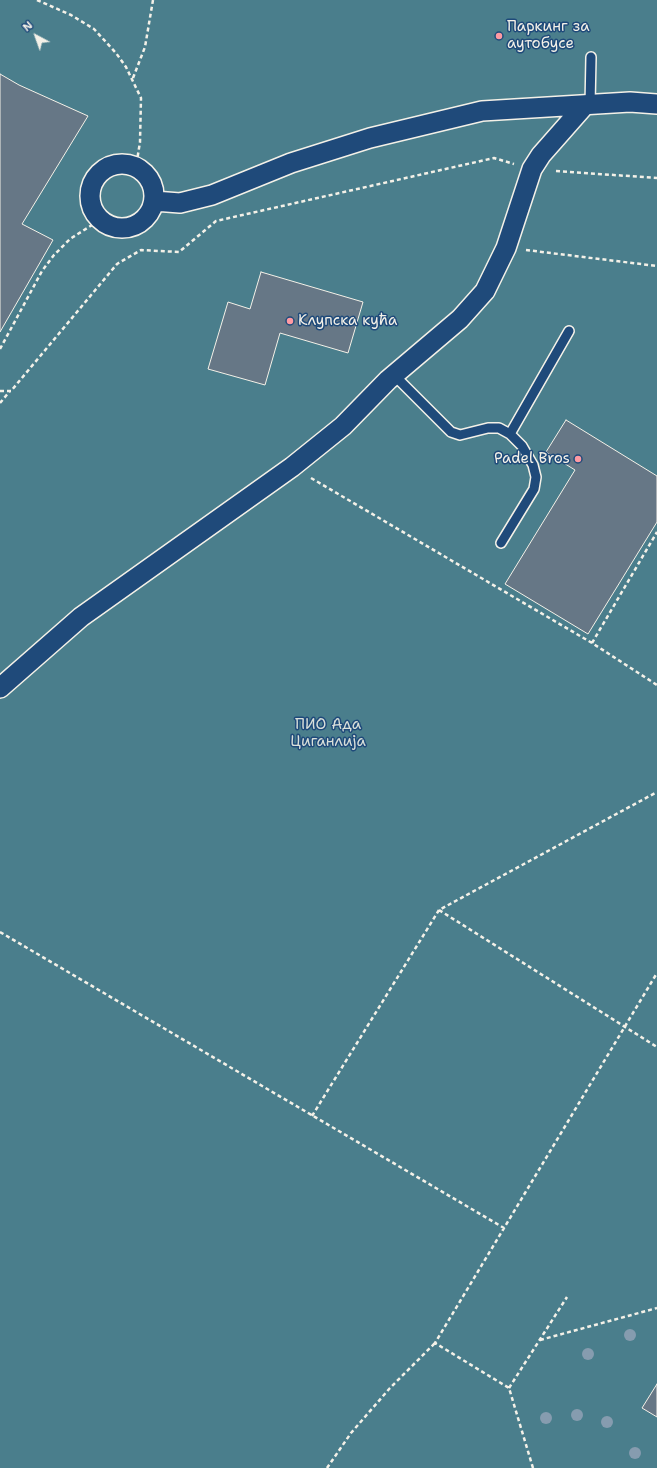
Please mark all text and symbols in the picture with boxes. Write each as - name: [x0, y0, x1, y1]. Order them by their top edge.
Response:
- north arrow: [16, 16, 56, 56]
- text: N: [20, 18, 36, 35]
- place label: Паркинг за аутобусе: [507, 18, 590, 53]
- marker: Паркинг за аутобусе: [494, 31, 504, 41]
- place label: Клупска кућа: [298, 312, 397, 330]
- marker: Клупска кућа: [285, 316, 295, 326]
- place label: Padel Bros: [494, 450, 570, 468]
- marker: Padel Bros: [573, 454, 583, 464]
- park label: ПИО Ада Циганлија: [290, 716, 366, 751]

